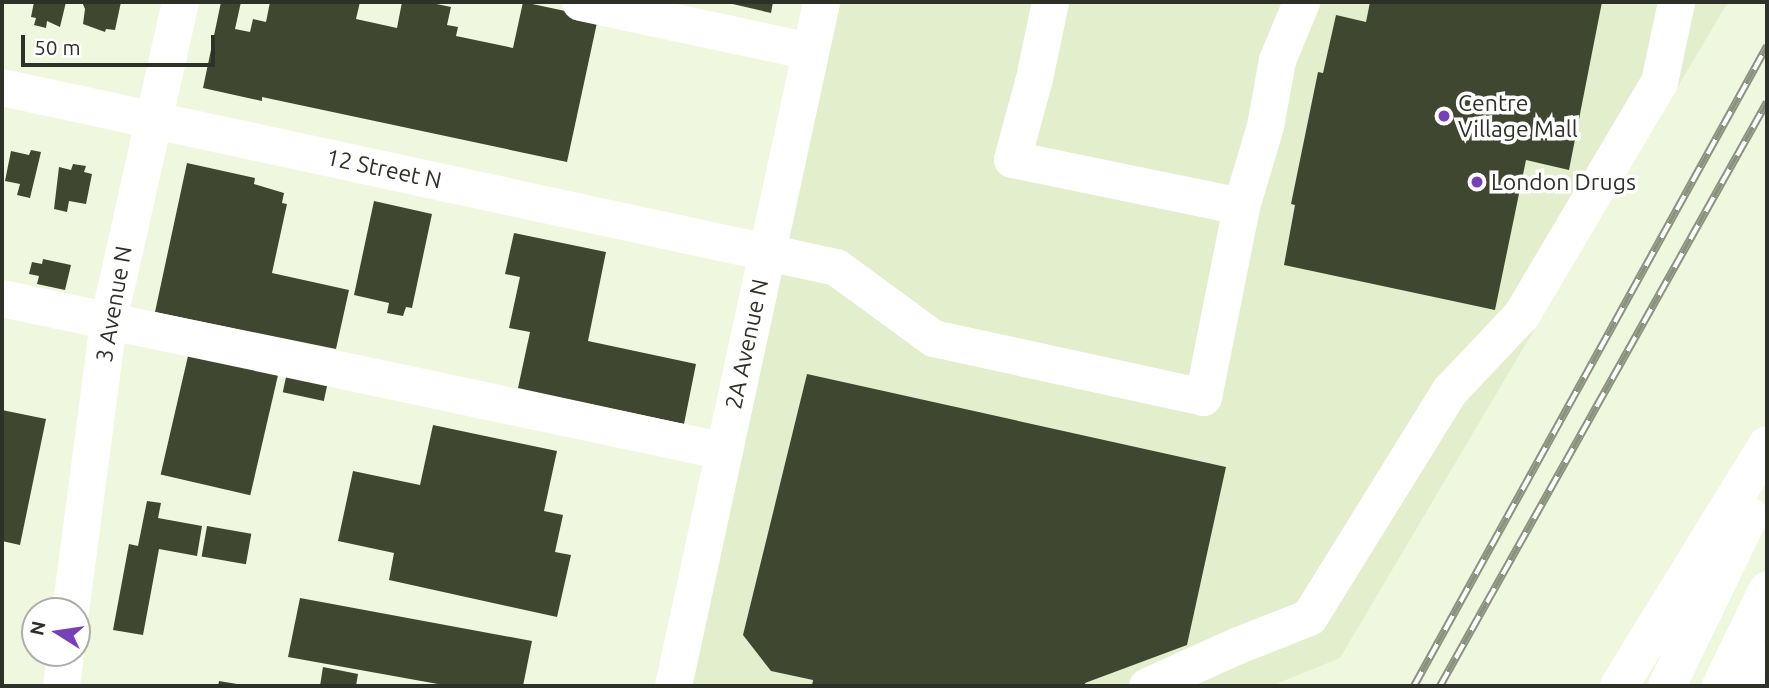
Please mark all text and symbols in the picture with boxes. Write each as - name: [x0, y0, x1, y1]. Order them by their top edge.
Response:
- scale bar: [24, 21, 219, 65]
- text: 50 m: [34, 35, 81, 59]
- place label: Centre Village Mall: [1458, 89, 1578, 143]
- marker: Centre Village Mall: [1436, 108, 1452, 124]
- street label: 12 Street N: [324, 143, 444, 195]
- place label: London Drugs: [1491, 168, 1636, 196]
- marker: London Drugs: [1469, 174, 1485, 190]
- street label: 3 Avenue N: [90, 244, 138, 364]
- street label: 2A Avenue N: [720, 276, 774, 412]
- north arrow: [21, 597, 91, 667]
- text: N: [25, 619, 50, 637]

